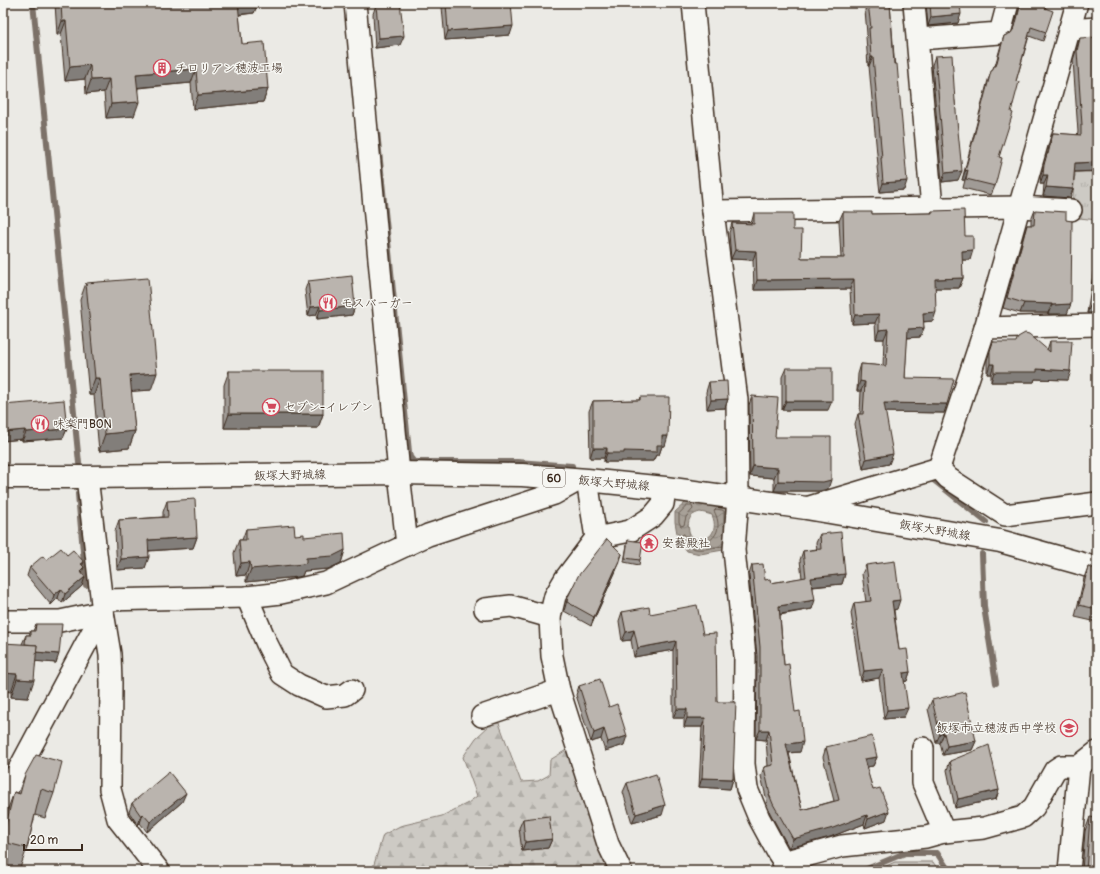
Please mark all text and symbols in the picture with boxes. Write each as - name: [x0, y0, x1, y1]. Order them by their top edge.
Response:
- building icon: チロリアン穂波工場: [152, 58, 172, 78]
- place label: チロリアン穂波工場: [175, 61, 283, 76]
- restaurant icon: モスバーガー: [318, 293, 338, 313]
- place label: モスバーガー: [341, 296, 413, 311]
- supermarket icon: セブン-イレブン: [261, 397, 281, 417]
- place label: セブン-イレブン: [284, 400, 373, 415]
- restaurant icon: 味楽門BON: [30, 414, 50, 434]
- place label: 味楽門BON: [53, 417, 112, 432]
- street label: 飯塚大野城線: [254, 467, 326, 484]
- road number: 60: [543, 469, 565, 487]
- street label: 飯塚大野城線: [577, 473, 650, 494]
- street label: 飯塚大野城線: [898, 517, 972, 544]
- temple icon: 安藝殿社: [639, 533, 659, 553]
- place label: 安藝殿社: [662, 536, 710, 551]
- school or university icon: 飯塚市立穂波西中学校: [1059, 718, 1079, 738]
- place label: 飯塚市立穂波西中学校: [936, 721, 1056, 736]
- scale bar: [24, 826, 82, 852]
- text: 20 m: [30, 833, 59, 848]

